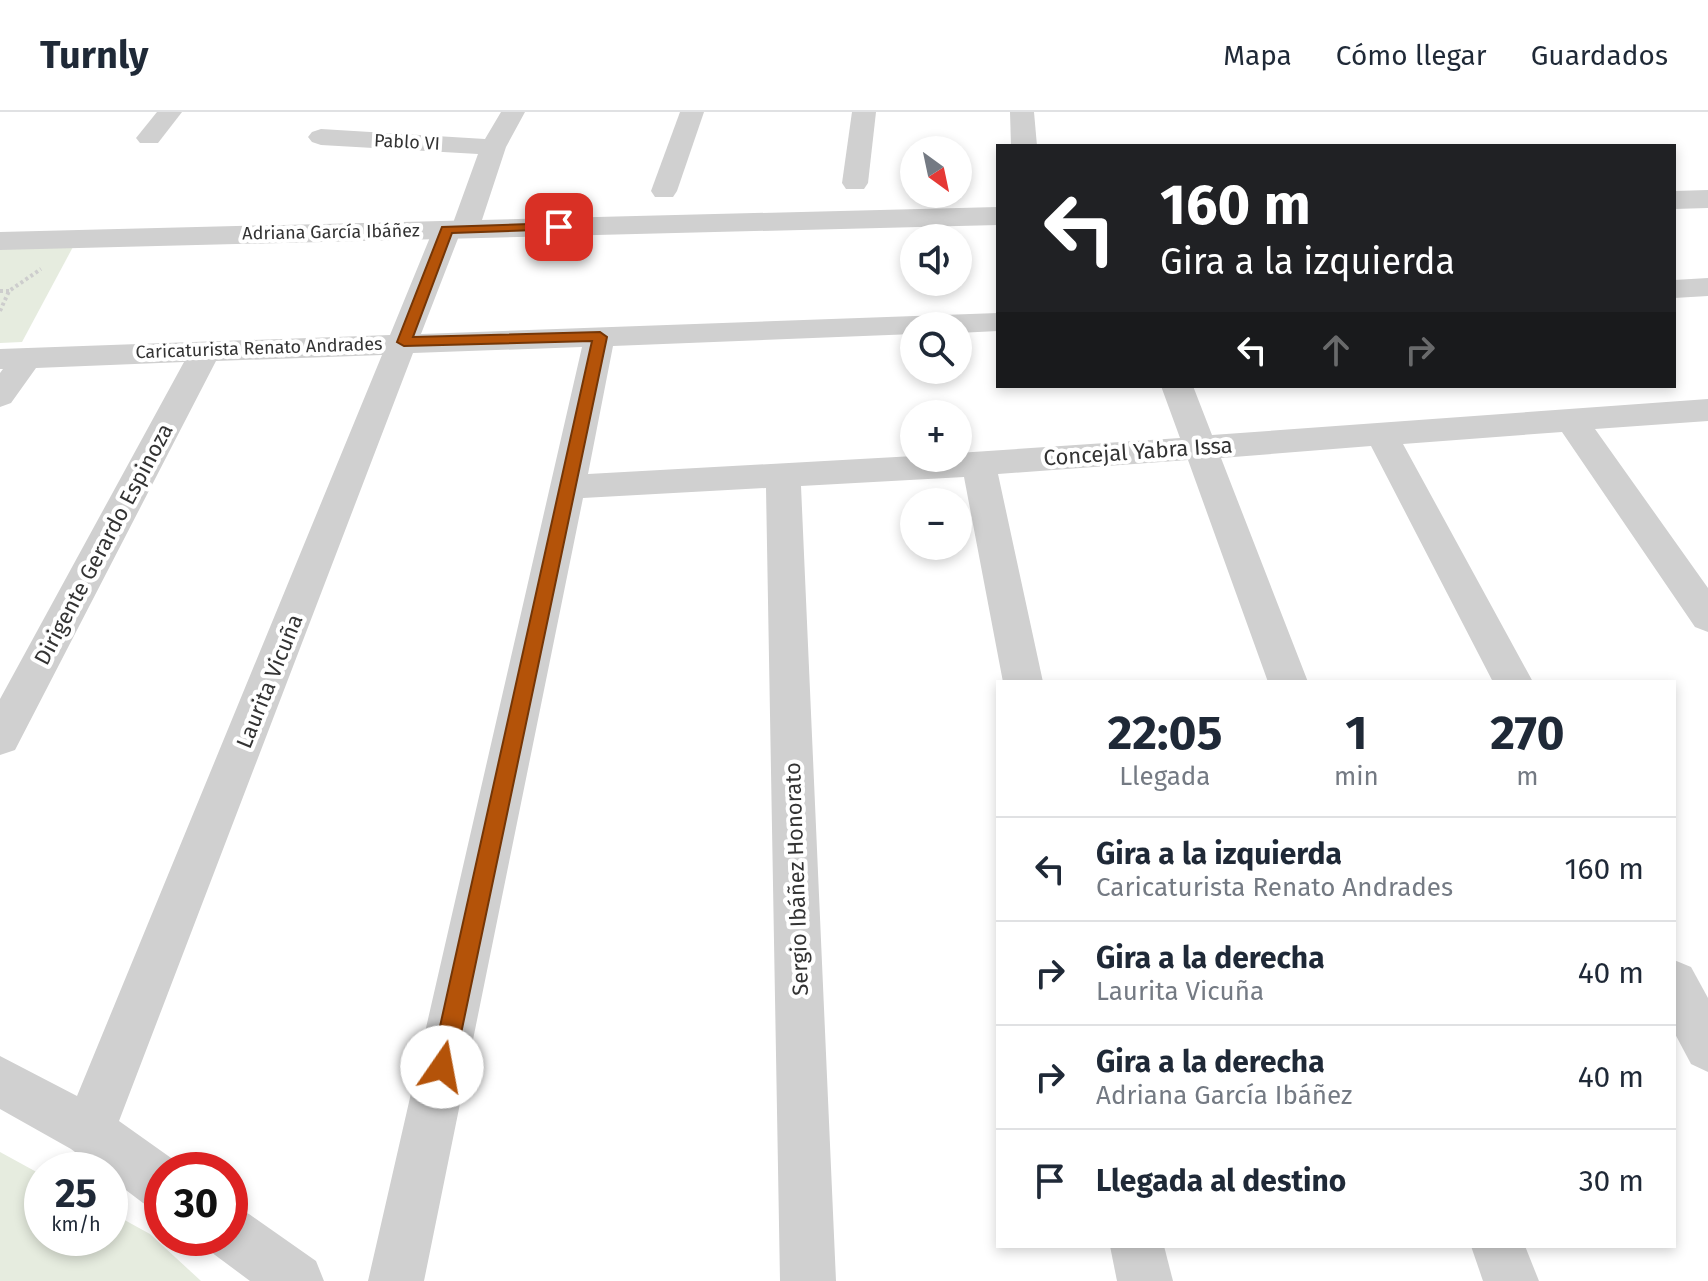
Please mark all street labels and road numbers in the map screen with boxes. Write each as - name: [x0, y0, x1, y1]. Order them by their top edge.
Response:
- street label: Pablo VI: [374, 129, 440, 155]
- street label: Adriana García Ibáñez: [242, 219, 420, 245]
- street label: Caricaturista Renato Andrades: [135, 333, 383, 363]
- street label: Dirigente Gerardo Espinoza: [28, 419, 179, 670]
- street label: Concejal Yabra Issa: [1043, 431, 1233, 472]
- street label: Laurita Vicuña: [230, 610, 309, 752]
- street label: Sergio Ibáñez Honorato: [779, 762, 814, 996]

